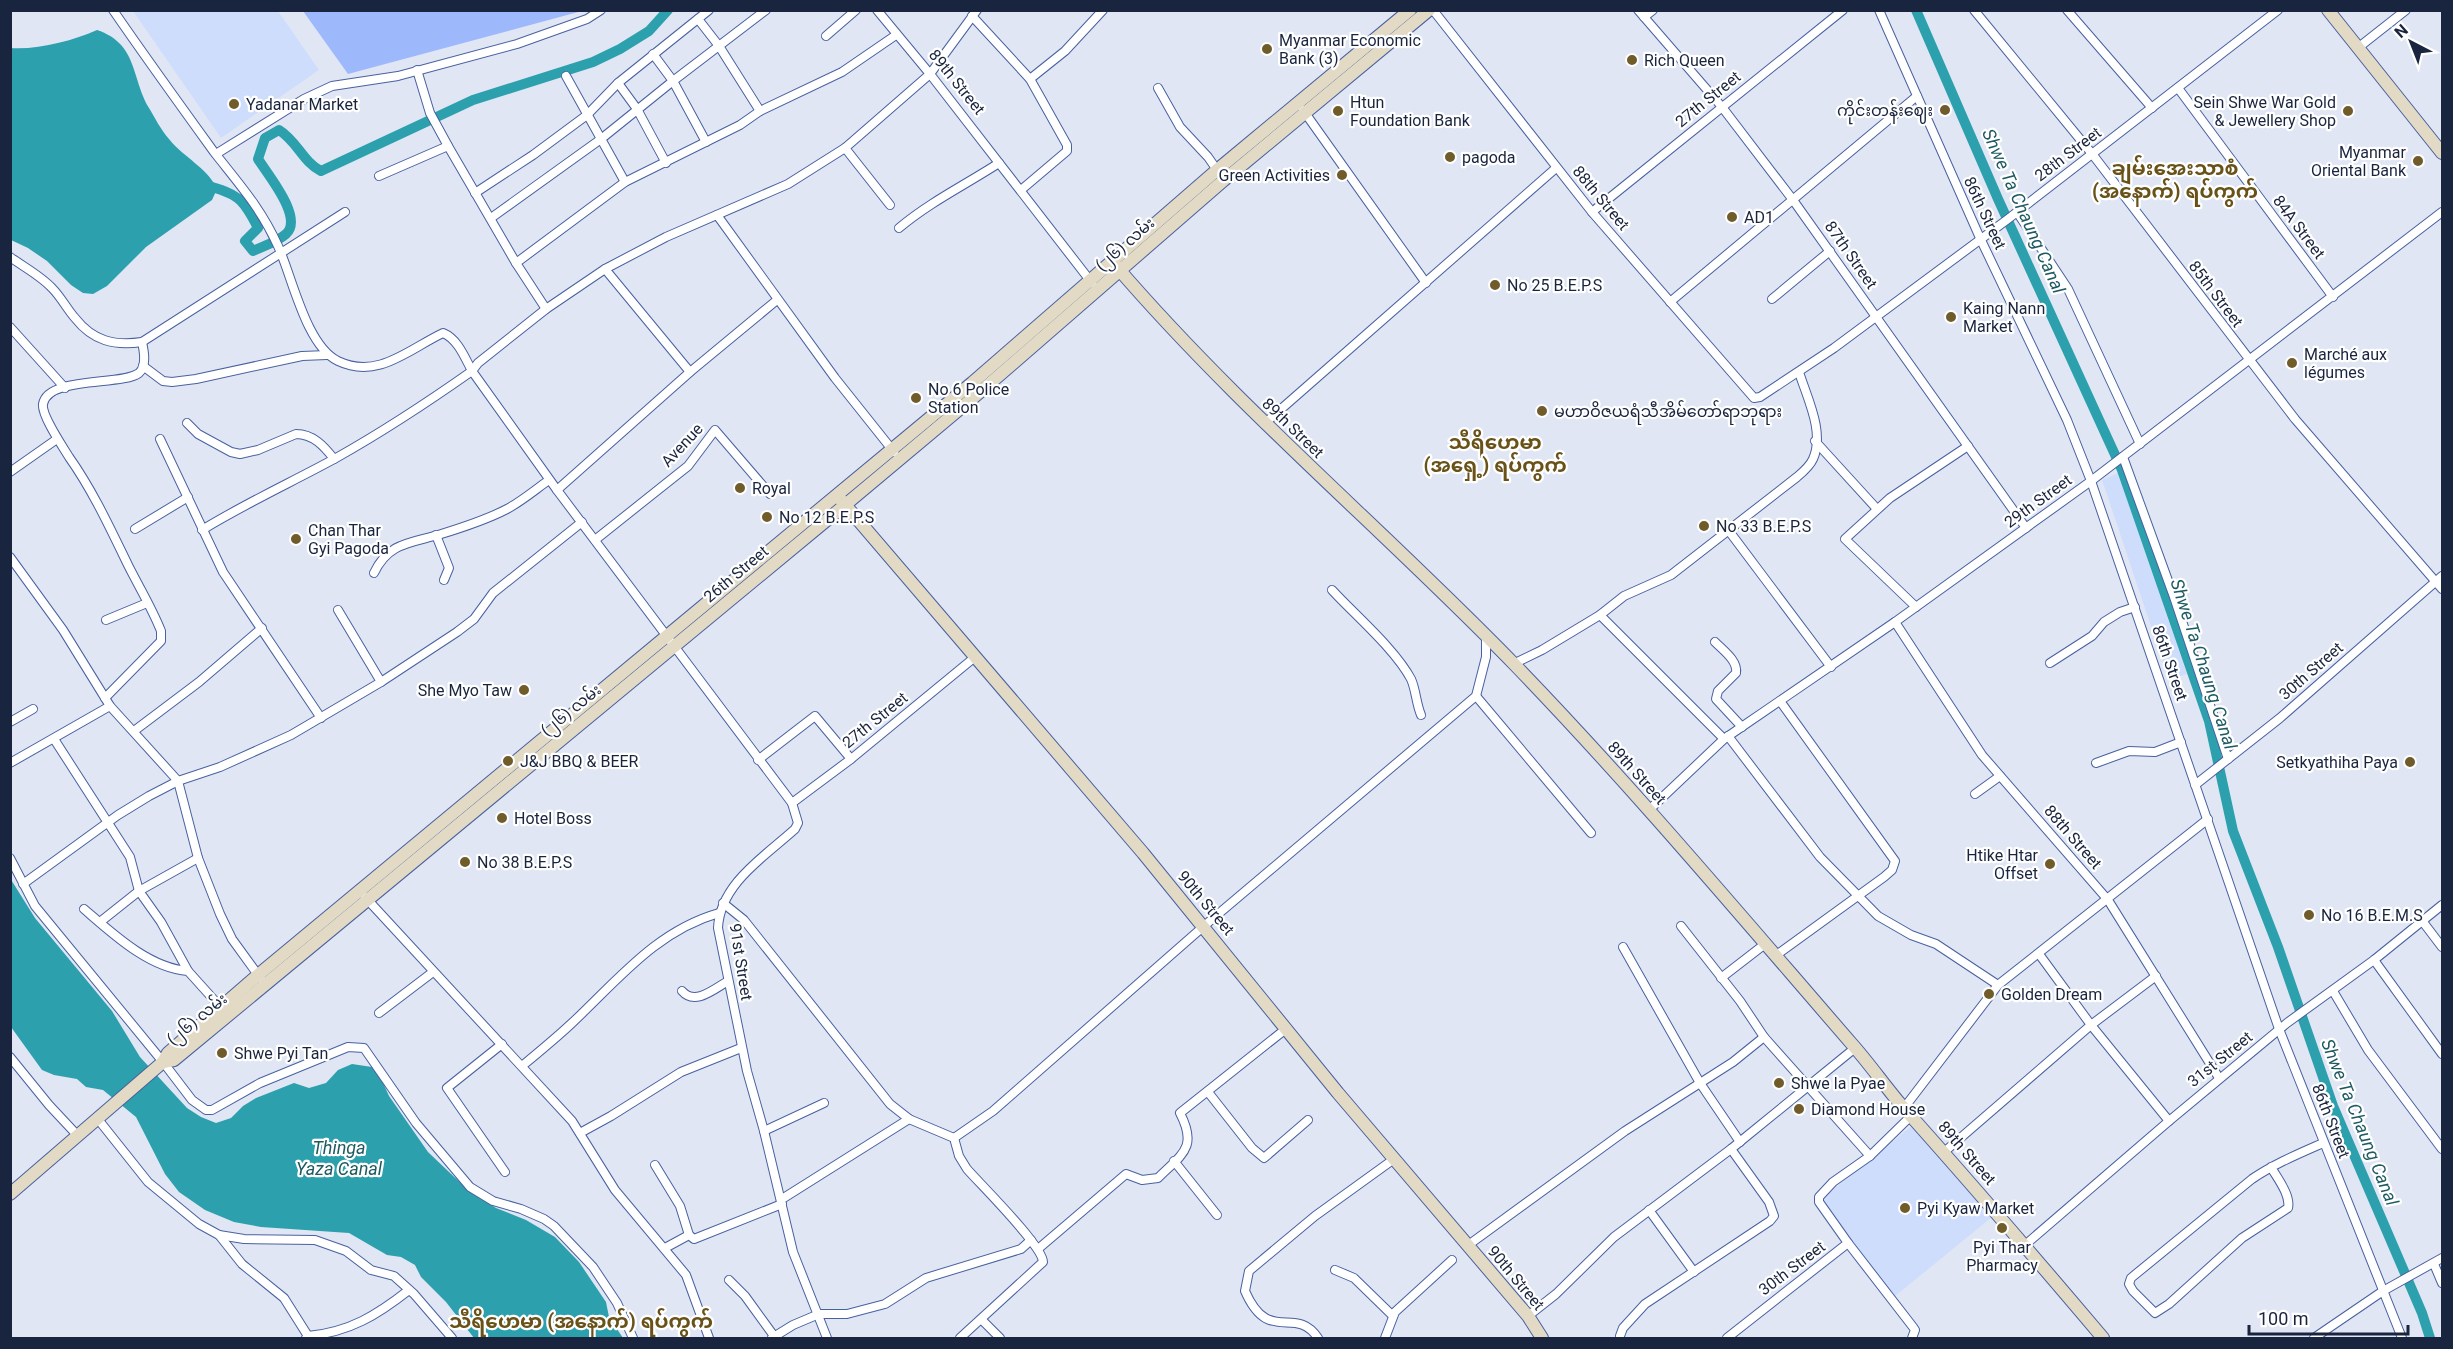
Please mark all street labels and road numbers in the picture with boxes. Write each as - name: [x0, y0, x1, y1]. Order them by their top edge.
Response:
- street label: 89th Street: [925, 46, 989, 118]
- street label: 27th Street: [1672, 67, 1744, 131]
- street label: 28th Street: [2031, 123, 2105, 185]
- street label: 88th Street: [1569, 162, 1633, 234]
- street label: 86th Street: [1960, 174, 2010, 252]
- street label: 84A Street: [2269, 191, 2329, 263]
- street label: (၂၆) လမ်း: [1090, 212, 1161, 278]
- street label: 87th Street: [1821, 218, 1881, 292]
- street label: 85th Street: [2185, 257, 2247, 331]
- street label: 89th Street: [1258, 394, 1328, 462]
- street label: Avenue: [657, 419, 707, 471]
- street label: 29th Street: [2001, 470, 2075, 532]
- street label: 26th Street: [700, 542, 772, 606]
- street label: 86th Street: [2148, 623, 2192, 703]
- street label: 30th Street: [2275, 638, 2347, 704]
- street label: (၂၆) လမ်း: [536, 678, 607, 743]
- street label: 27th Street: [839, 688, 911, 752]
- street label: 89th Street: [1604, 738, 1670, 808]
- street label: 88th Street: [2040, 801, 2106, 873]
- street label: 90th Street: [1174, 867, 1238, 939]
- street label: 91st Street: [726, 922, 756, 1002]
- street label: (၂၆) လမ်း: [162, 987, 233, 1052]
- street label: 31st Street: [2184, 1027, 2256, 1091]
- street label: 86th Street: [2308, 1081, 2354, 1161]
- street label: 89th Street: [1934, 1117, 2000, 1189]
- street label: 30th Street: [1755, 1237, 1829, 1299]
- street label: 90th Street: [1484, 1242, 1548, 1314]

